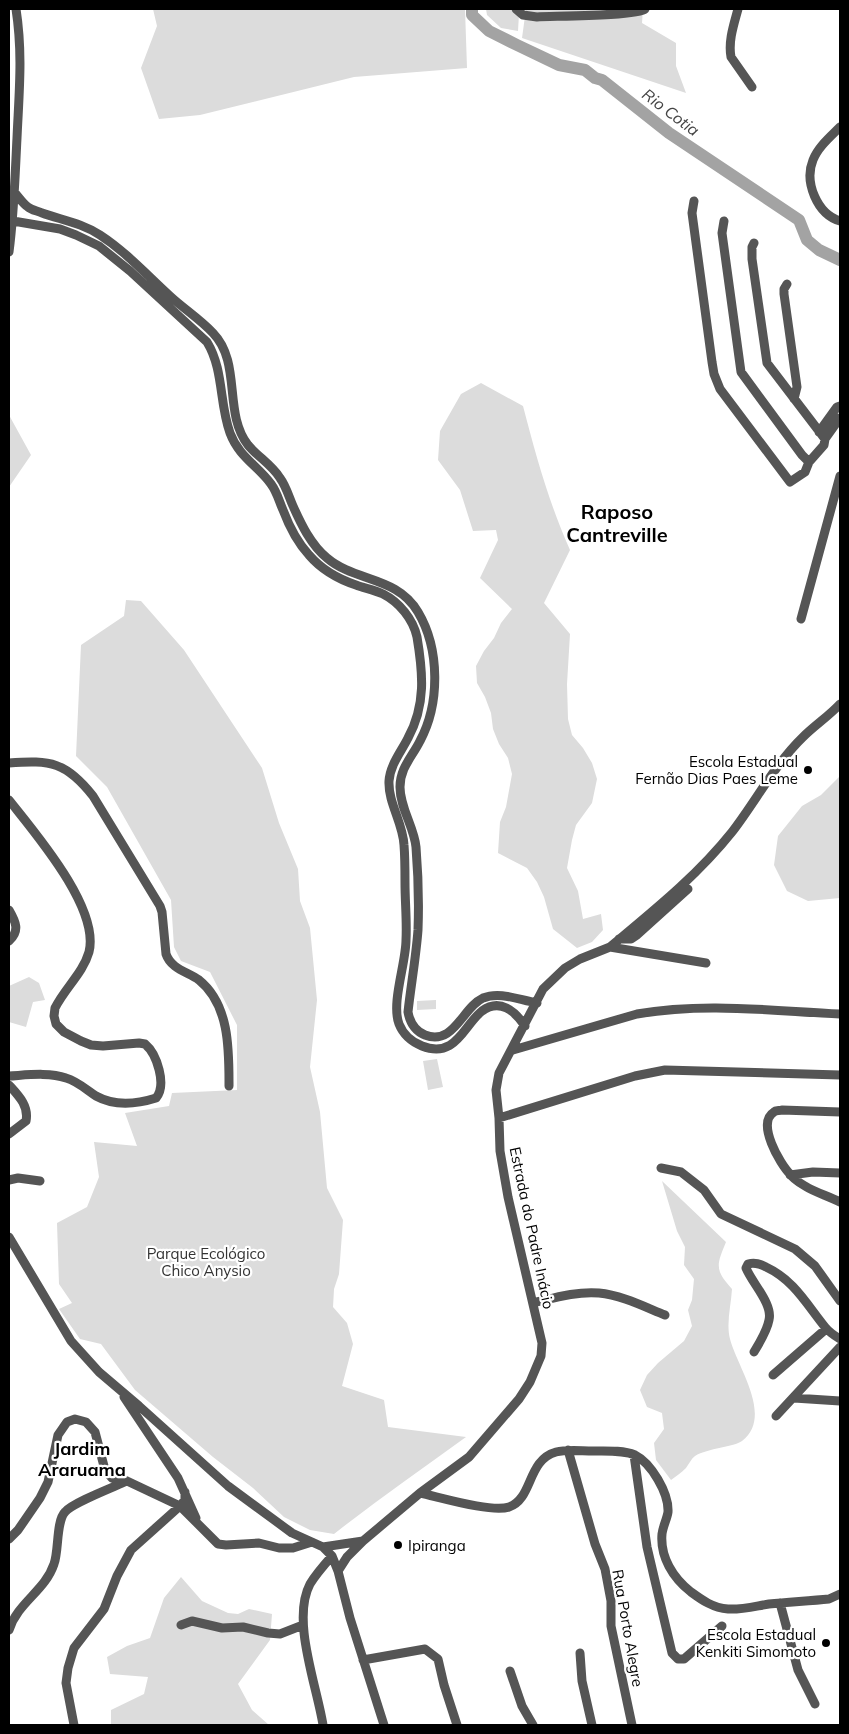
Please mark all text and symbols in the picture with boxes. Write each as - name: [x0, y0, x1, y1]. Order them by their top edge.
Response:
- water label: Rio Cotia: [638, 84, 704, 140]
- district label: Raposo Cantreville: [566, 499, 668, 547]
- place label: Escola Estadual Fernão Dias Paes Leme: [635, 752, 798, 788]
- marker: Escola Estadual Fernão Dias Paes Leme: [802, 764, 814, 776]
- street label: Estrada do Padre Inácio: [506, 1145, 558, 1311]
- park label: Parque Ecológico Chico Anysio: [147, 1244, 265, 1280]
- district label: Jardim Araruama: [38, 1437, 126, 1481]
- place label: Ipiranga: [408, 1536, 466, 1555]
- marker: Ipiranga: [392, 1539, 404, 1551]
- street label: Rua Porto Alegre: [608, 1568, 648, 1688]
- place label: Escola Estadual Kenkiti Simomoto: [696, 1625, 816, 1661]
- marker: Escola Estadual Kenkiti Simomoto: [820, 1637, 832, 1649]

